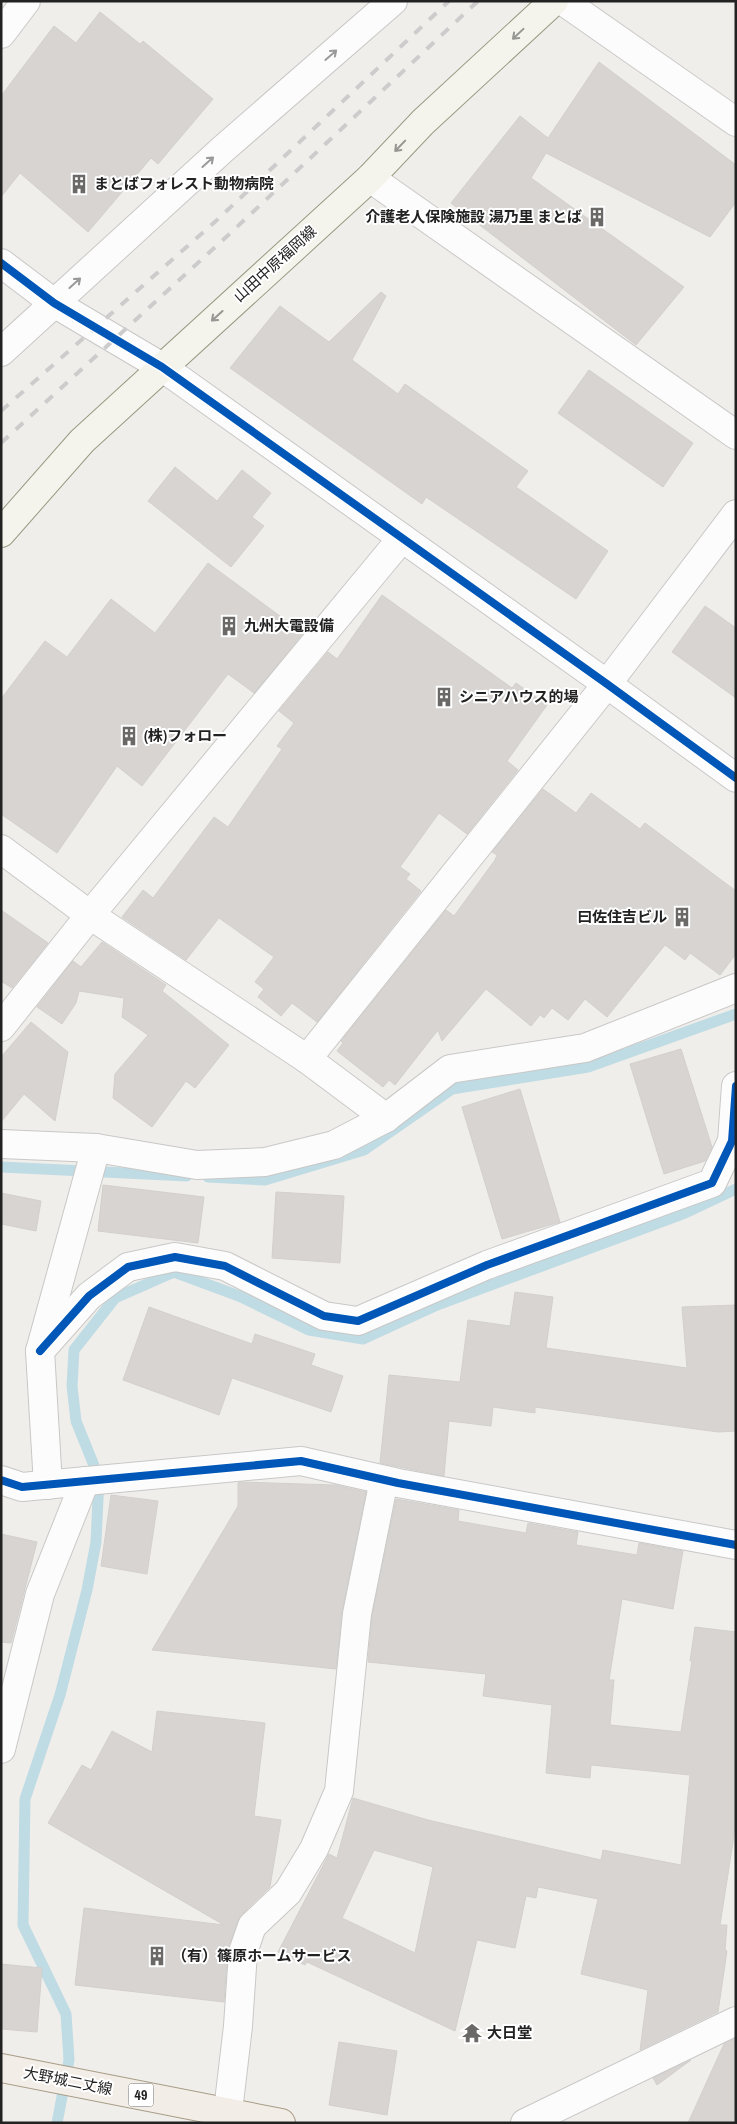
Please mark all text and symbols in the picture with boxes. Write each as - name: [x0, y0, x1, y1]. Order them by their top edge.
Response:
- one-way arrow: [512, 28, 525, 40]
- one-way arrow: [324, 49, 337, 61]
- one-way arrow: [394, 140, 406, 152]
- one-way arrow: [202, 156, 215, 168]
- building icon: まとばフォレスト動物病院: [68, 173, 90, 195]
- place label: まとばフォレスト動物病院: [94, 173, 274, 194]
- place label: 介護老人保険施設 湯乃里 まとば: [365, 206, 582, 227]
- building icon: 介護老人保険施設 湯乃里 まとば: [586, 206, 608, 228]
- street label: 山田中原福岡線: [229, 221, 321, 307]
- one-way arrow: [69, 277, 82, 289]
- one-way arrow: [211, 310, 224, 322]
- building icon: 九州大電設備: [218, 615, 240, 637]
- place label: 九州大電設備: [244, 615, 334, 636]
- building icon: シニアハウス的場: [433, 686, 455, 708]
- place label: シニアハウス的場: [459, 686, 578, 707]
- building icon: (株)フォロー: [118, 725, 140, 747]
- place label: (株)フォロー: [144, 725, 227, 746]
- place label: 曰佐住吉ビル: [577, 906, 667, 927]
- building icon: 曰佐住吉ビル: [671, 906, 693, 928]
- building icon: （有）篠原ホームサービス: [146, 1945, 168, 1967]
- place label: （有）篠原ホームサービス: [172, 1945, 352, 1966]
- temple icon: 大日堂: [461, 2022, 483, 2044]
- place label: 大日堂: [487, 2022, 532, 2043]
- street label: 大野城二丈線: [22, 2062, 114, 2099]
- road number: 49: [128, 2084, 154, 2106]

